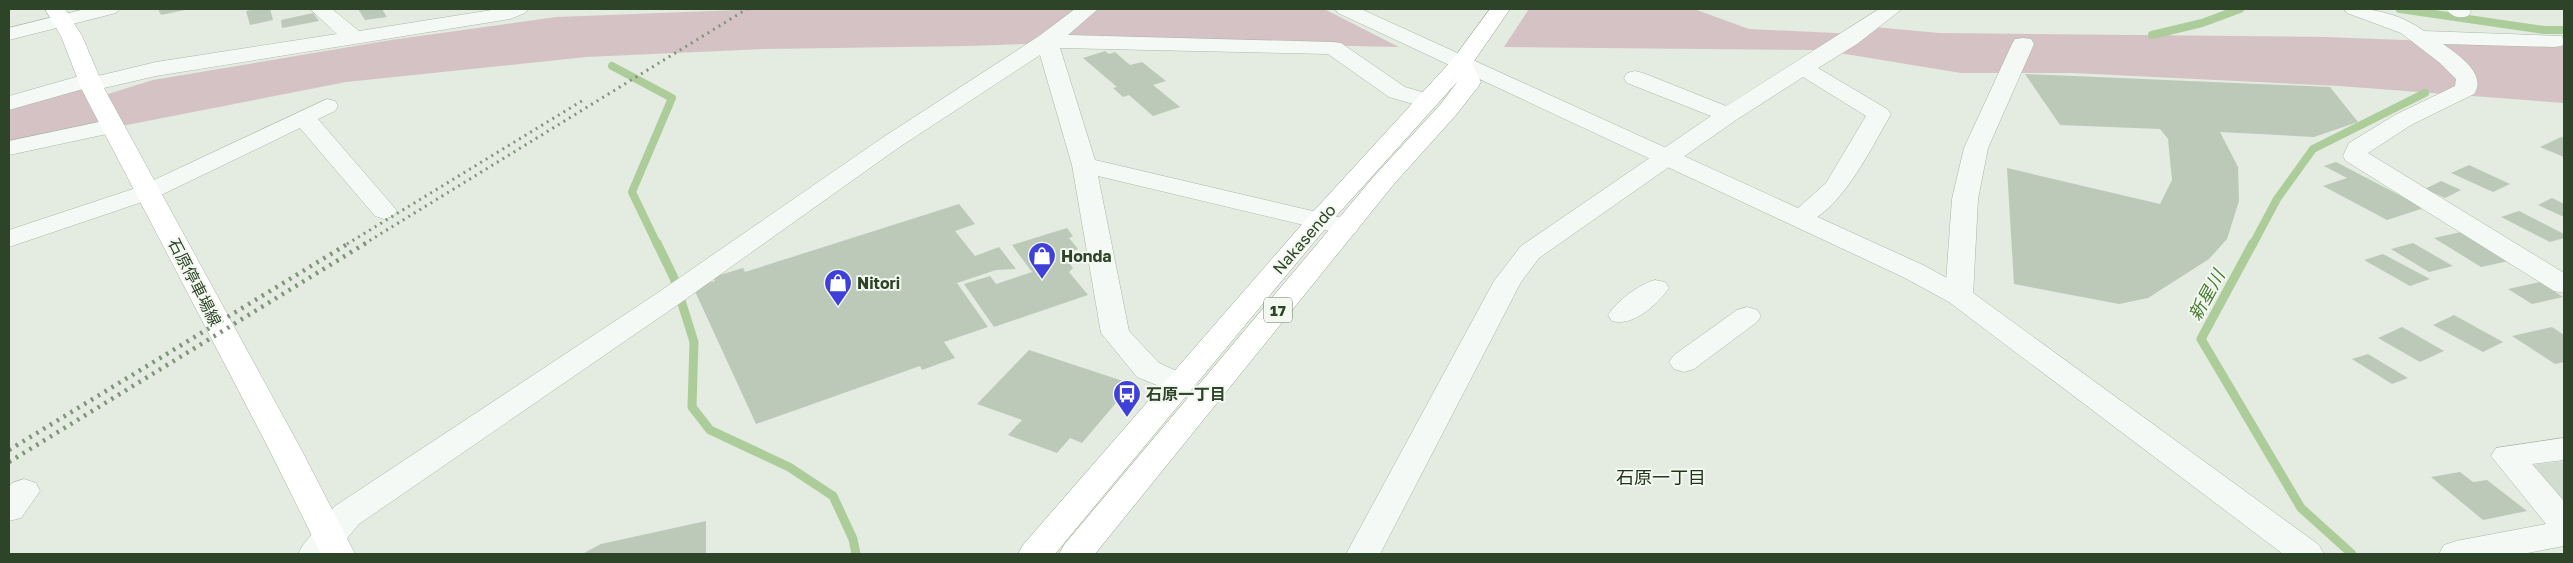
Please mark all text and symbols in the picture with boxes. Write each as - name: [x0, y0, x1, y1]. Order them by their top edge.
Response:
- street label: Nakasendo: [1268, 200, 1340, 278]
- street label: 石原停車場線: [164, 235, 226, 329]
- shop icon: Honda: [1027, 241, 1057, 280]
- place label: Honda: [1061, 246, 1112, 266]
- water label: 新星川: [2183, 264, 2230, 324]
- shop icon: Nitori: [823, 268, 853, 307]
- place label: Nitori: [857, 273, 900, 293]
- road number: 17: [1264, 298, 1292, 322]
- bus stop icon: 石原一丁目: [1112, 379, 1142, 418]
- place label: 石原一丁目: [1146, 384, 1226, 404]
- district label: 石原一丁目: [1616, 466, 1706, 488]

